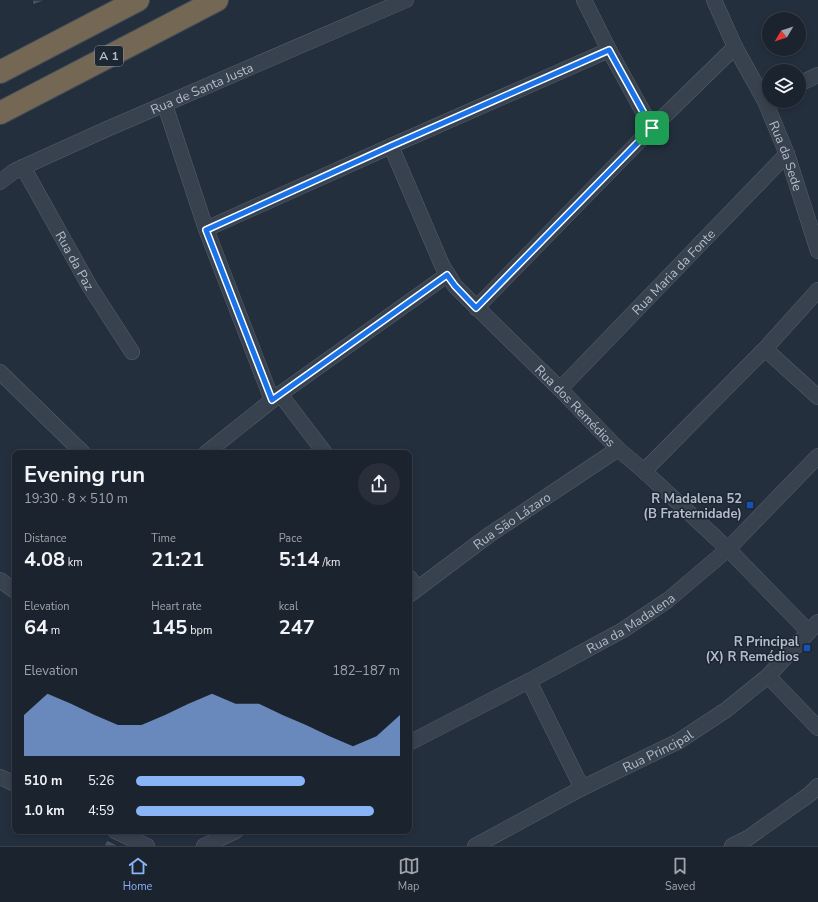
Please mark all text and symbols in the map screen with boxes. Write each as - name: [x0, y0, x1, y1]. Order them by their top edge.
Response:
- north arrow: [762, 12, 806, 56]
- map controls: [762, 12, 806, 108]
- road number: A 1: [95, 46, 123, 66]
- street label: Rua de Santa Justa: [148, 59, 256, 119]
- button: layers: [762, 64, 806, 108]
- pin: [635, 111, 669, 145]
- icon: arrive: [641, 117, 663, 139]
- street label: Rua da Sede: [764, 118, 806, 193]
- street label: Rua Maria da Fonte: [628, 226, 720, 319]
- street label: Rua da Paz: [51, 228, 98, 294]
- street label: Rua dos Remédios: [531, 361, 619, 451]
- text: Evening run: [24, 460, 145, 490]
- button: share: [358, 463, 400, 505]
- street label: Rua São Lázaro: [470, 488, 555, 554]
- text: 19:30 · 8 × 510 m: [24, 490, 128, 508]
- place label: R Madalena 52 (B Fraternidade): [643, 490, 742, 523]
- marker: R Madalena 52 (B Fraternidade): [745, 500, 755, 510]
- text: Distance: [24, 531, 67, 546]
- text: Time: [151, 531, 176, 546]
- text: Pace: [279, 531, 302, 546]
- text: 4.08: [24, 546, 65, 573]
- text: 21:21: [151, 546, 204, 573]
- text: 5:14: [279, 546, 320, 573]
- text: km: [65, 555, 83, 570]
- text: /km: [320, 555, 340, 570]
- street label: Rua da Madalena: [583, 590, 680, 658]
- text: Elevation: [24, 599, 70, 614]
- text: Heart rate: [151, 599, 202, 614]
- text: kcal: [279, 599, 298, 614]
- text: 64: [24, 614, 48, 641]
- text: 145: [151, 614, 187, 641]
- text: 247: [279, 614, 315, 641]
- text: m: [48, 623, 60, 638]
- text: bpm: [187, 623, 212, 638]
- place label: R Principal (X) R Remédios: [706, 633, 800, 666]
- marker: R Principal (X) R Remédios: [802, 643, 812, 653]
- text: Elevation: [24, 662, 78, 680]
- text: 182–187 m: [332, 662, 400, 680]
- street label: Rua Principal: [620, 726, 697, 777]
- text: 510 m: [24, 772, 62, 790]
- text: 5:26: [88, 772, 114, 790]
- text: 1.0 km: [24, 802, 65, 820]
- text: 4:59: [88, 802, 114, 820]
- tab: Home: [123, 855, 152, 894]
- tab: Map: [398, 855, 420, 894]
- tab: Saved: [665, 855, 695, 894]

